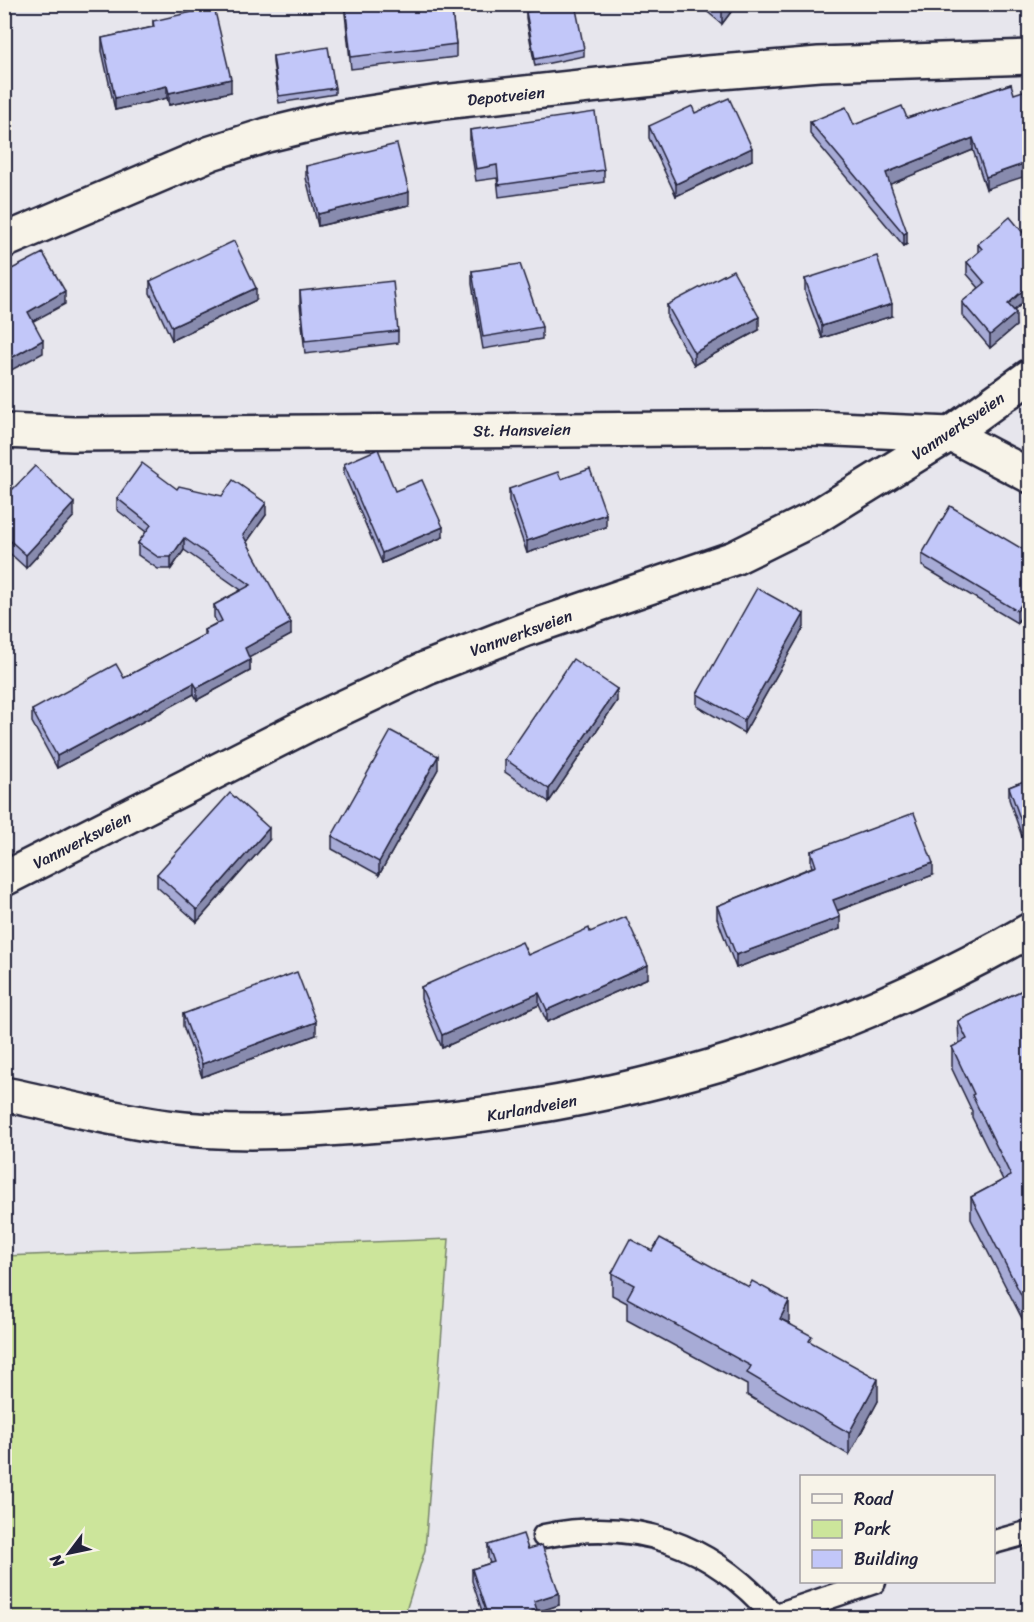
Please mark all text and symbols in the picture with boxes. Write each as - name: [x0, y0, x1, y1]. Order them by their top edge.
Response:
- street label: Depotveien: [466, 77, 547, 114]
- street label: Vannverksveien: [905, 384, 1011, 468]
- street label: St. Hansveien: [473, 415, 571, 445]
- street label: Vannverksveien: [466, 601, 577, 665]
- street label: Vannverksveien: [28, 803, 137, 877]
- street label: Kurlandveien: [485, 1086, 580, 1130]
- legend: [800, 1475, 995, 1583]
- text: Road: [854, 1483, 894, 1515]
- text: Park: [854, 1513, 891, 1545]
- north arrow: [39, 1523, 99, 1583]
- text: Building: [854, 1543, 918, 1575]
- text: N: [41, 1548, 72, 1574]

